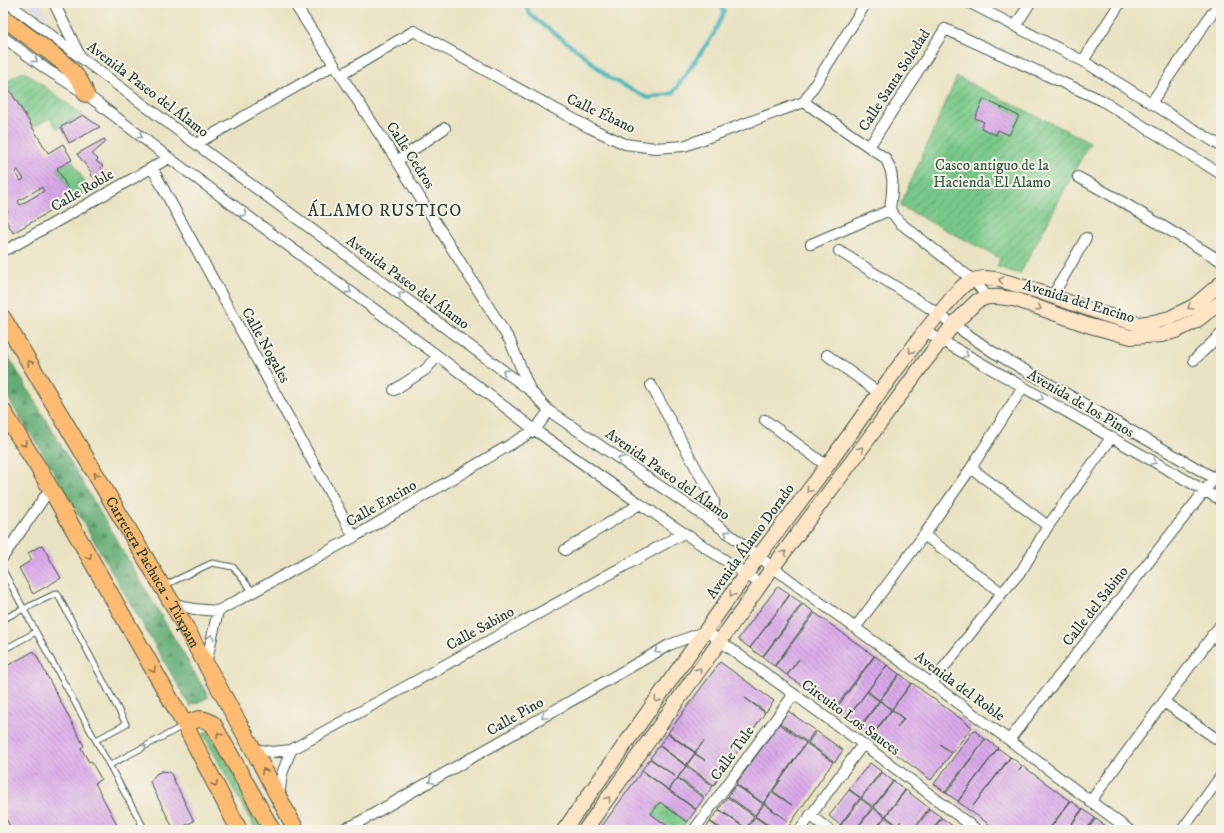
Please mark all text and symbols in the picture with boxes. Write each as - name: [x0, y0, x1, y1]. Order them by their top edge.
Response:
- street label: Calle Santa Soledad: [854, 25, 935, 135]
- street label: Avenida Paseo del Álamo: [83, 36, 213, 142]
- one-way arrow: [30, 55, 37, 62]
- street label: Calle Ébano: [563, 89, 638, 138]
- street label: Calle Cedros: [382, 118, 439, 192]
- one-way arrow: [136, 131, 143, 138]
- park label: Casco antiguo de la Hacienda El Alamo: [933, 156, 1051, 192]
- street label: Calle Roble: [47, 165, 117, 216]
- district label: ÁLAMO RUSTICO: [308, 199, 462, 222]
- one-way arrow: [240, 209, 247, 216]
- street label: Avenida Paseo del Álamo: [342, 230, 474, 334]
- street label: Avenida del Encino: [1021, 275, 1137, 328]
- one-way arrow: [997, 277, 1004, 285]
- one-way arrow: [345, 286, 352, 294]
- one-way arrow: [398, 293, 405, 300]
- one-way arrow: [1035, 303, 1042, 311]
- one-way arrow: [1187, 303, 1194, 310]
- street label: Calle Nogales: [237, 304, 294, 386]
- one-way arrow: [909, 346, 916, 353]
- one-way arrow: [962, 351, 969, 358]
- one-way arrow: [27, 360, 34, 367]
- street label: Avenida de los Pinos: [1024, 365, 1138, 442]
- one-way arrow: [503, 370, 510, 377]
- one-way arrow: [1037, 393, 1044, 400]
- street label: Avenida Paseo del Álamo: [602, 423, 734, 525]
- one-way arrow: [19, 440, 26, 447]
- one-way arrow: [856, 446, 863, 453]
- one-way arrow: [617, 456, 624, 464]
- one-way arrow: [1150, 458, 1157, 465]
- one-way arrow: [94, 472, 101, 479]
- street label: Calle Encino: [342, 476, 420, 531]
- street label: Avenida Álamo Dorado: [701, 479, 799, 603]
- one-way arrow: [807, 485, 814, 492]
- street label: Carretera Pachuca - Túxpam: [101, 493, 204, 651]
- one-way arrow: [724, 531, 731, 538]
- one-way arrow: [779, 550, 786, 557]
- one-way arrow: [84, 553, 91, 560]
- street label: Calle del Sabino: [1058, 562, 1133, 650]
- one-way arrow: [729, 590, 737, 597]
- street label: Calle Sabino: [443, 602, 518, 655]
- one-way arrow: [207, 634, 215, 641]
- one-way arrow: [654, 647, 661, 654]
- street label: Avenida del Roble: [911, 647, 1009, 726]
- one-way arrow: [149, 666, 156, 673]
- one-way arrow: [694, 667, 701, 674]
- street label: Circuito Los Sauces: [798, 675, 904, 760]
- street label: Calle Pino: [483, 693, 547, 740]
- one-way arrow: [654, 696, 661, 703]
- one-way arrow: [541, 712, 548, 719]
- street label: Calle Tule: [706, 722, 759, 784]
- one-way arrow: [216, 732, 223, 739]
- one-way arrow: [140, 744, 147, 751]
- one-way arrow: [261, 768, 269, 775]
- one-way arrow: [428, 776, 435, 783]
- one-way arrow: [211, 780, 218, 787]
- one-way arrow: [603, 796, 610, 803]

